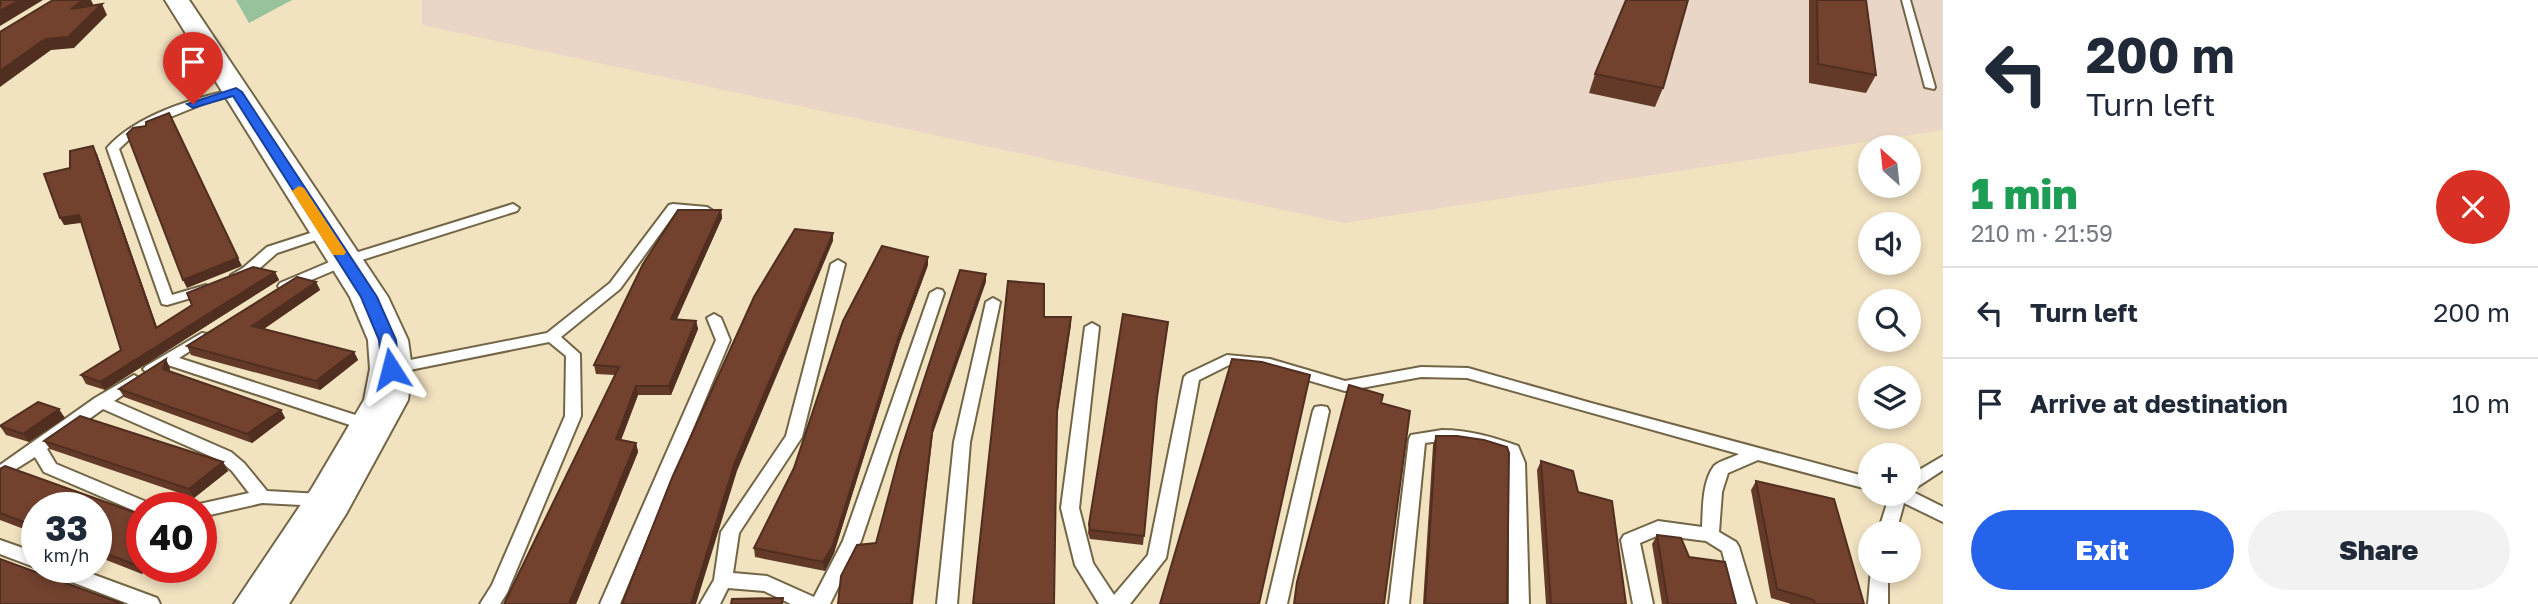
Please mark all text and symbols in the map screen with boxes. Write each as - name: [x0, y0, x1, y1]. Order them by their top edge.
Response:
- text: 200 m: [2086, 25, 2235, 84]
- icon: left: [1971, 28, 2062, 119]
- pin: [163, 32, 223, 104]
- icon: arrive: [174, 43, 212, 81]
- text: Turn left: [2086, 85, 2215, 123]
- north arrow: [1858, 135, 1922, 198]
- map controls: [1858, 135, 1921, 583]
- text: 1 min: [1971, 168, 2078, 218]
- button: close: [2436, 170, 2510, 244]
- button: sound: [1858, 212, 1921, 275]
- text: 210 m · 21:59: [1971, 219, 2113, 247]
- button: search: [1858, 289, 1921, 352]
- icon: left: [1971, 294, 2009, 332]
- text: Turn left: [2030, 297, 2138, 328]
- text: 200 m: [2433, 297, 2510, 328]
- position arrow: [354, 332, 428, 406]
- button: layers: [1858, 366, 1921, 429]
- icon: arrive: [1971, 385, 2009, 423]
- text: Arrive at destination: [2030, 388, 2288, 419]
- text: 10 m: [2452, 388, 2510, 419]
- button: +: [1858, 443, 1921, 506]
- speed limit sign: 40: [126, 492, 217, 583]
- text: 33: [45, 507, 88, 549]
- button: Exit: [1971, 510, 2234, 590]
- button: Share: [2248, 510, 2510, 590]
- button: −: [1858, 520, 1921, 583]
- text: km/h: [44, 544, 89, 566]

